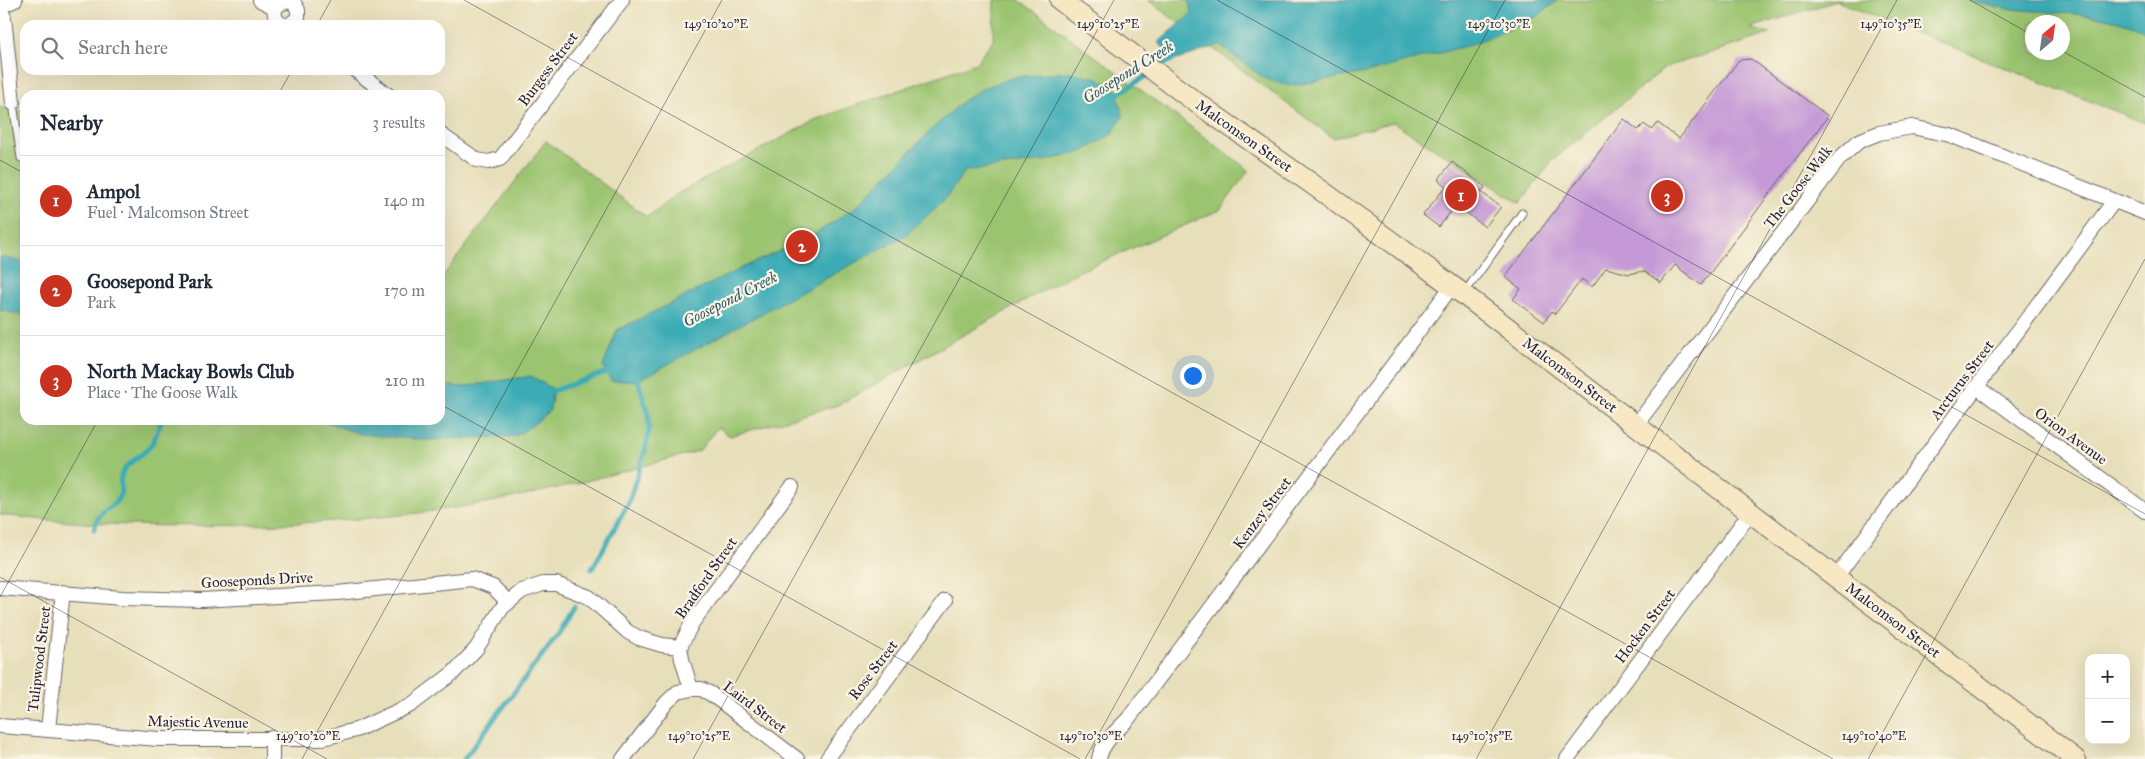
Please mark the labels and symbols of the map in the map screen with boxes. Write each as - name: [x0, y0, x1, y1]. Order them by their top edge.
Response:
- north arrow: [2025, 15, 2070, 60]
- text: 149°10'20"E: [684, 17, 748, 31]
- text: 149°10'25"E: [1077, 17, 1140, 31]
- text: 149°10'30"E: [1468, 17, 1531, 31]
- text: 149°10'35"E: [1860, 17, 1922, 31]
- street label: Burgess Street: [514, 28, 582, 110]
- water label: Goosepond Creek: [1079, 37, 1177, 108]
- street label: Malcomson Street: [1192, 96, 1296, 176]
- street label: The Goose Walk: [1760, 142, 1836, 232]
- pin: 1: [1445, 176, 1477, 214]
- pin: 3: [1651, 177, 1683, 215]
- pin: 2: [786, 227, 818, 265]
- water label: Goosepond Creek: [680, 267, 781, 332]
- street label: Malcomson Street: [1519, 333, 1622, 417]
- street label: Arcturus Street: [1926, 336, 1998, 424]
- your location: [1180, 363, 1206, 389]
- street label: Orion Avenue: [2031, 404, 2111, 468]
- street label: Kenzey Street: [1229, 473, 1295, 553]
- street label: Bradford Street: [671, 533, 741, 622]
- street label: Gooseponds Drive: [200, 568, 314, 592]
- street label: Malcomson Street: [1842, 578, 1945, 662]
- street label: Hocken Street: [1611, 585, 1679, 667]
- street label: Tulipwood Street: [24, 604, 55, 713]
- street label: Rose Street: [845, 636, 902, 703]
- street label: Laird Street: [720, 677, 791, 737]
- street label: Majestic Avenue: [147, 712, 249, 732]
- text: 149°10'20"E: [276, 729, 340, 743]
- text: 149°10'25"E: [668, 729, 731, 743]
- text: 149°10'30"E: [1060, 729, 1123, 743]
- text: 149°10'35"E: [1451, 729, 1513, 743]
- text: 149°10'40"E: [1842, 729, 1907, 743]

